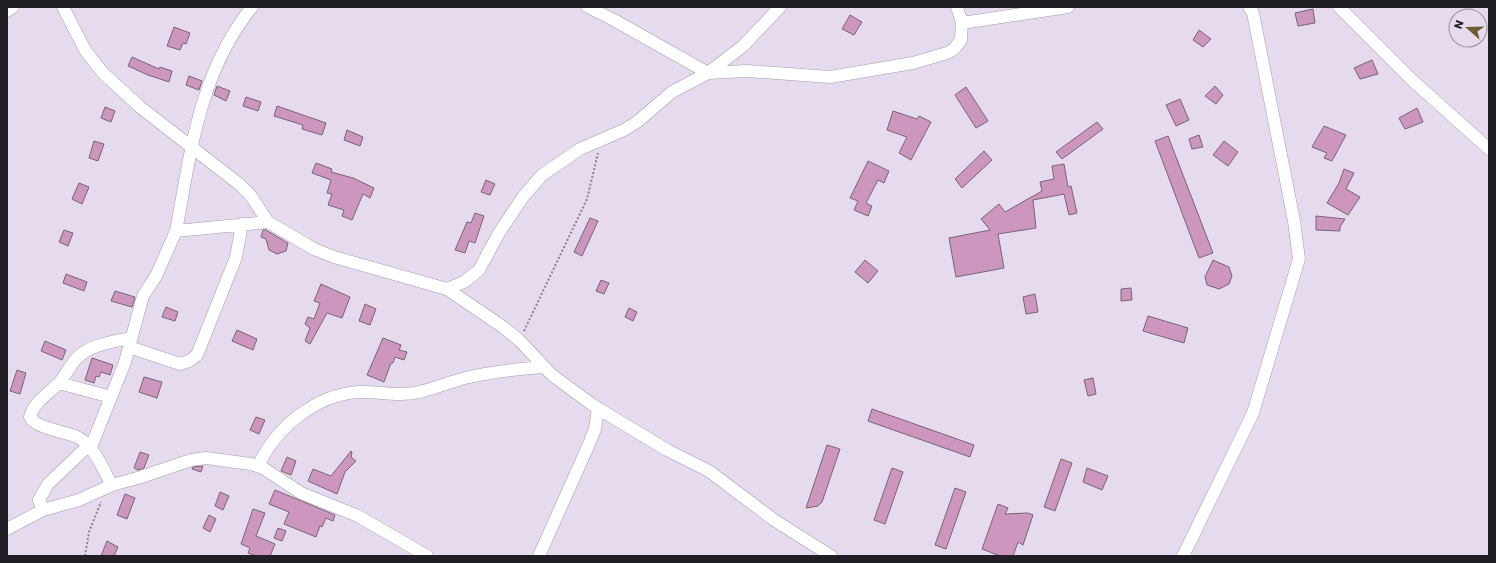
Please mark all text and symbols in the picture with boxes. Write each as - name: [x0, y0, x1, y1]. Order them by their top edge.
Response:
- north arrow: [1448, 8, 1488, 48]
- text: N: [1450, 18, 1468, 31]

